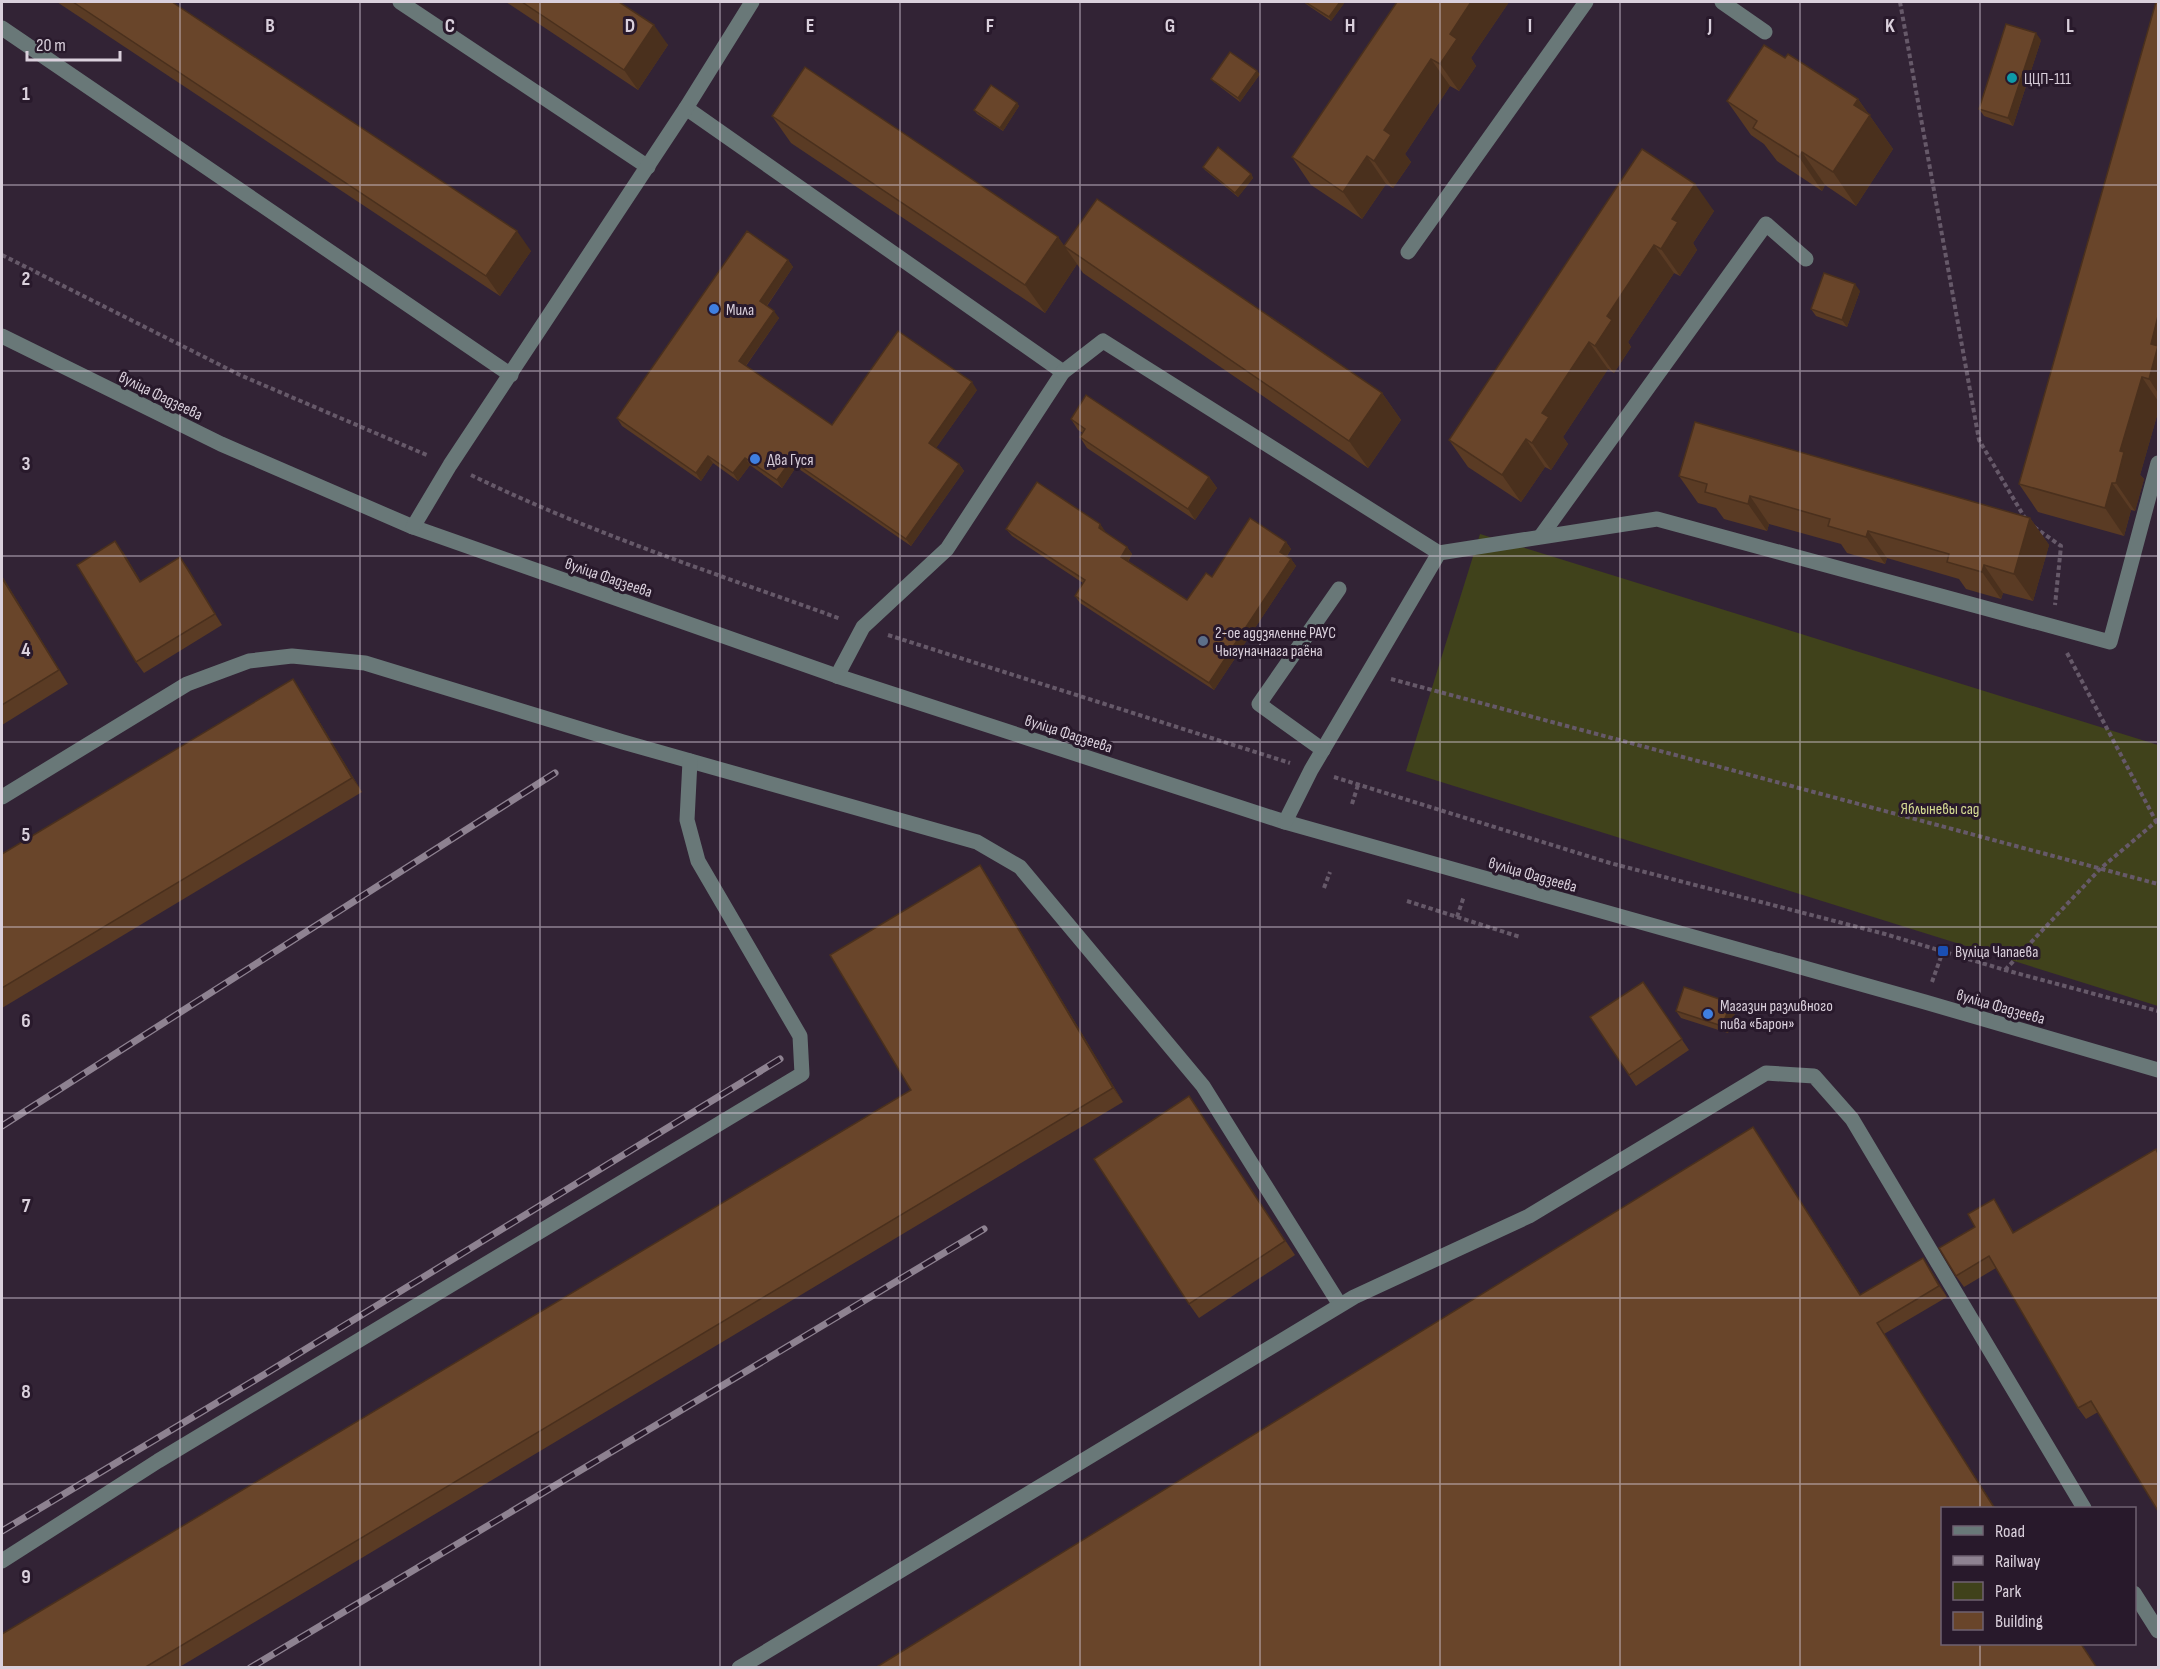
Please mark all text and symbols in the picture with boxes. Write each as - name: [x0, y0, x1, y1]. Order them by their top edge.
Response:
- text: B: [265, 14, 275, 38]
- text: C: [445, 14, 455, 38]
- text: D: [625, 14, 635, 38]
- text: E: [806, 14, 814, 38]
- text: F: [986, 14, 994, 38]
- text: G: [1165, 14, 1175, 38]
- text: H: [1345, 14, 1355, 38]
- text: I: [1528, 14, 1532, 38]
- text: J: [1707, 14, 1712, 38]
- text: K: [1885, 14, 1895, 38]
- text: L: [2066, 14, 2074, 38]
- scale bar: [27, 24, 120, 62]
- text: 20 m: [36, 35, 66, 56]
- place label: ЦЦП-111: [2024, 70, 2071, 89]
- marker: ЦЦП-111: [2005, 71, 2019, 85]
- text: 1: [22, 82, 30, 106]
- text: 2: [22, 267, 30, 291]
- place label: Мила: [726, 301, 754, 320]
- marker: Мила: [707, 302, 721, 316]
- street label: вуліца Фадзеева: [115, 368, 205, 425]
- place label: Два Гуся: [767, 451, 814, 470]
- text: 3: [22, 452, 31, 476]
- marker: Два Гуся: [748, 452, 762, 466]
- street label: вуліца Фадзеева: [562, 555, 655, 602]
- place label: 2-ое аддзяленне РАУС Чыгуначнага раёна: [1215, 624, 1336, 661]
- marker: 2-ое аддзяленне РАУС Чыгуначнага раёна: [1196, 634, 1210, 648]
- text: 4: [21, 638, 31, 662]
- street label: вуліца Фадзеева: [1022, 711, 1115, 758]
- park label: Яблыневы сад: [1901, 800, 1979, 819]
- text: 5: [22, 823, 31, 847]
- street label: вуліца Фадзеева: [1486, 854, 1579, 897]
- place label: Вуліца Чапаева: [1955, 943, 2038, 962]
- marker: Вуліца Чапаева: [1936, 944, 1950, 958]
- street label: вуліца Фадзеева: [1954, 986, 2047, 1029]
- place label: Магазин разливного пива «Барон»: [1720, 997, 1833, 1034]
- marker: Магазин разливного пива «Барон»: [1701, 1007, 1715, 1021]
- text: 6: [21, 1009, 31, 1033]
- text: 7: [22, 1194, 31, 1218]
- text: 8: [21, 1380, 31, 1404]
- legend: [1941, 1507, 2136, 1645]
- text: Road: [1995, 1521, 2025, 1542]
- text: Railway: [1995, 1551, 2040, 1572]
- text: 9: [21, 1565, 31, 1589]
- text: Park: [1995, 1581, 2021, 1602]
- text: Building: [1995, 1611, 2043, 1632]

